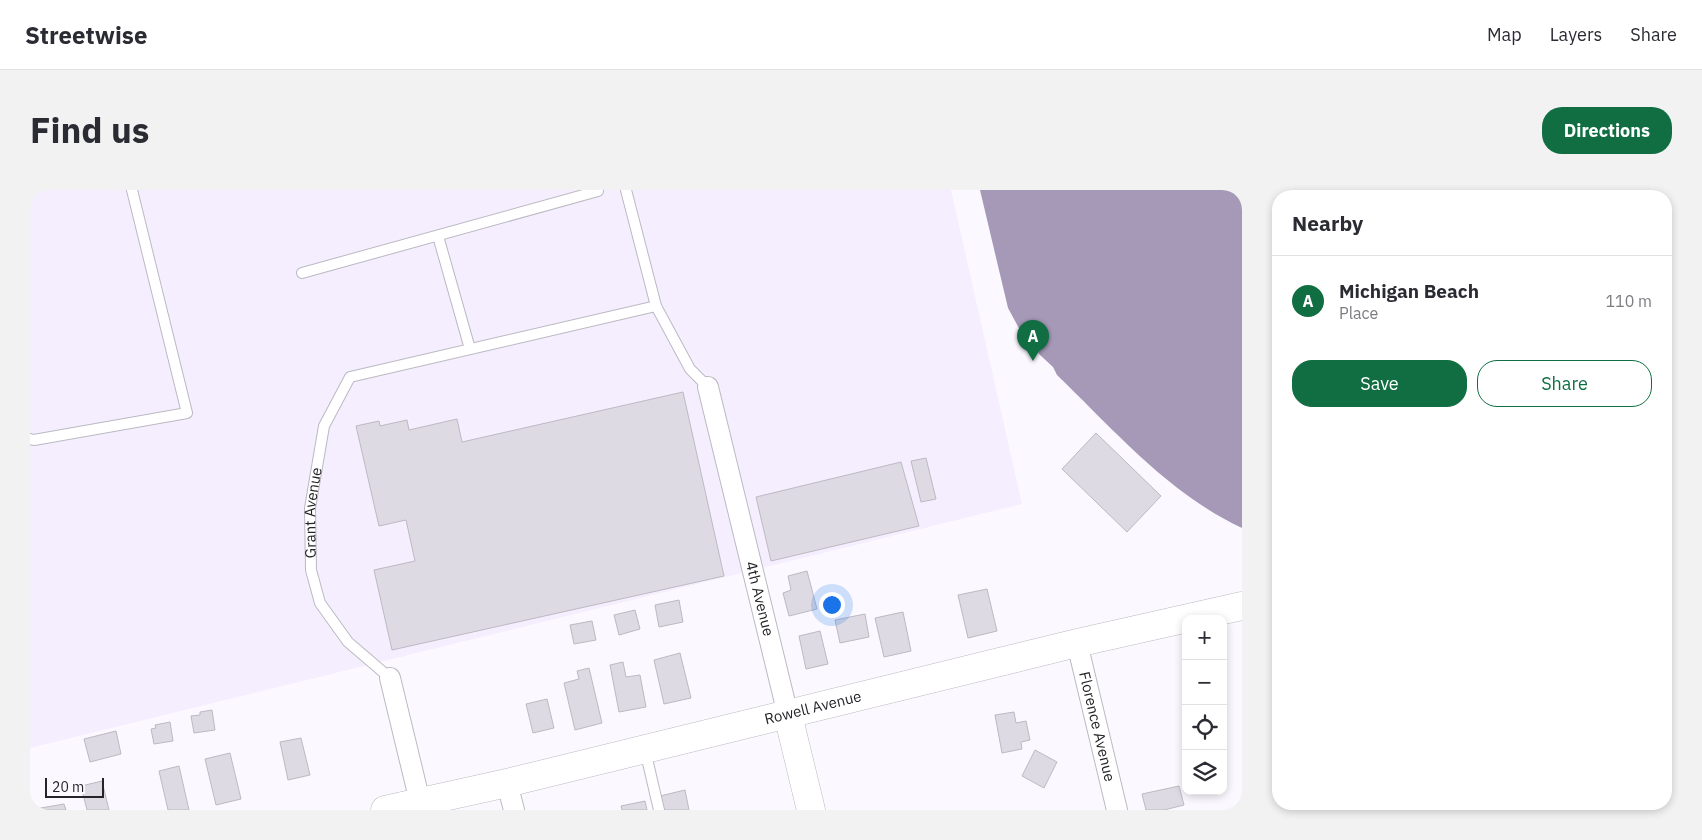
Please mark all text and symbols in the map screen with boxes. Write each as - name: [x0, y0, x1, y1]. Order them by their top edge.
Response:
- text: Streetwise: [25, 19, 147, 51]
- text: Map: [1487, 23, 1522, 46]
- text: Layers: [1550, 23, 1602, 46]
- text: Share: [1630, 23, 1677, 46]
- text: Find us: [30, 107, 149, 153]
- button: Directions: [1542, 107, 1672, 154]
- text: Nearby: [1292, 209, 1363, 237]
- text: Michigan Beach: [1339, 279, 1479, 303]
- text: A: [1303, 291, 1313, 311]
- text: 110 m: [1605, 291, 1652, 311]
- text: Place: [1339, 303, 1378, 323]
- pin: A: [1017, 320, 1049, 361]
- button: Save: [1292, 360, 1467, 407]
- button: Share: [1477, 360, 1652, 407]
- street label: Grant Avenue: [300, 466, 326, 558]
- street label: 4th Avenue: [742, 559, 778, 638]
- your location: [819, 592, 845, 618]
- map controls: [1182, 615, 1227, 795]
- button: +: [1182, 615, 1227, 660]
- button: −: [1182, 660, 1227, 705]
- street label: Florence Avenue: [1075, 670, 1120, 783]
- street label: Rowell Avenue: [762, 686, 863, 728]
- button: locate: [1182, 705, 1227, 750]
- button: layers: [1182, 750, 1227, 795]
- scale bar: [45, 775, 104, 798]
- text: 20 m: [52, 778, 84, 796]

